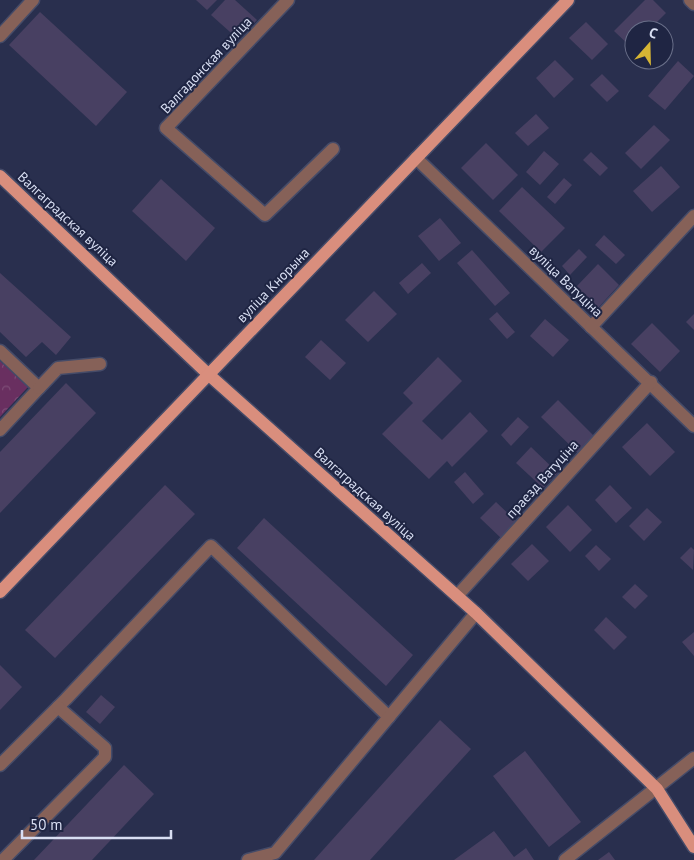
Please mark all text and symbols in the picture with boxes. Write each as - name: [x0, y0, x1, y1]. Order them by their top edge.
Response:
- street label: Валгадонская вуліца: [156, 13, 256, 117]
- north arrow: [624, 20, 674, 70]
- text: С: [647, 23, 660, 43]
- street label: Валгаградская вуліца: [14, 168, 122, 270]
- street label: вуліца Ватуціна: [525, 241, 607, 321]
- street label: вуліца Кнорына: [233, 244, 313, 326]
- street label: праезд Ватуціна: [502, 436, 582, 522]
- street label: Валгаградская вуліца: [310, 444, 420, 544]
- scale bar: [22, 808, 171, 840]
- text: 50 m: [30, 815, 63, 834]

